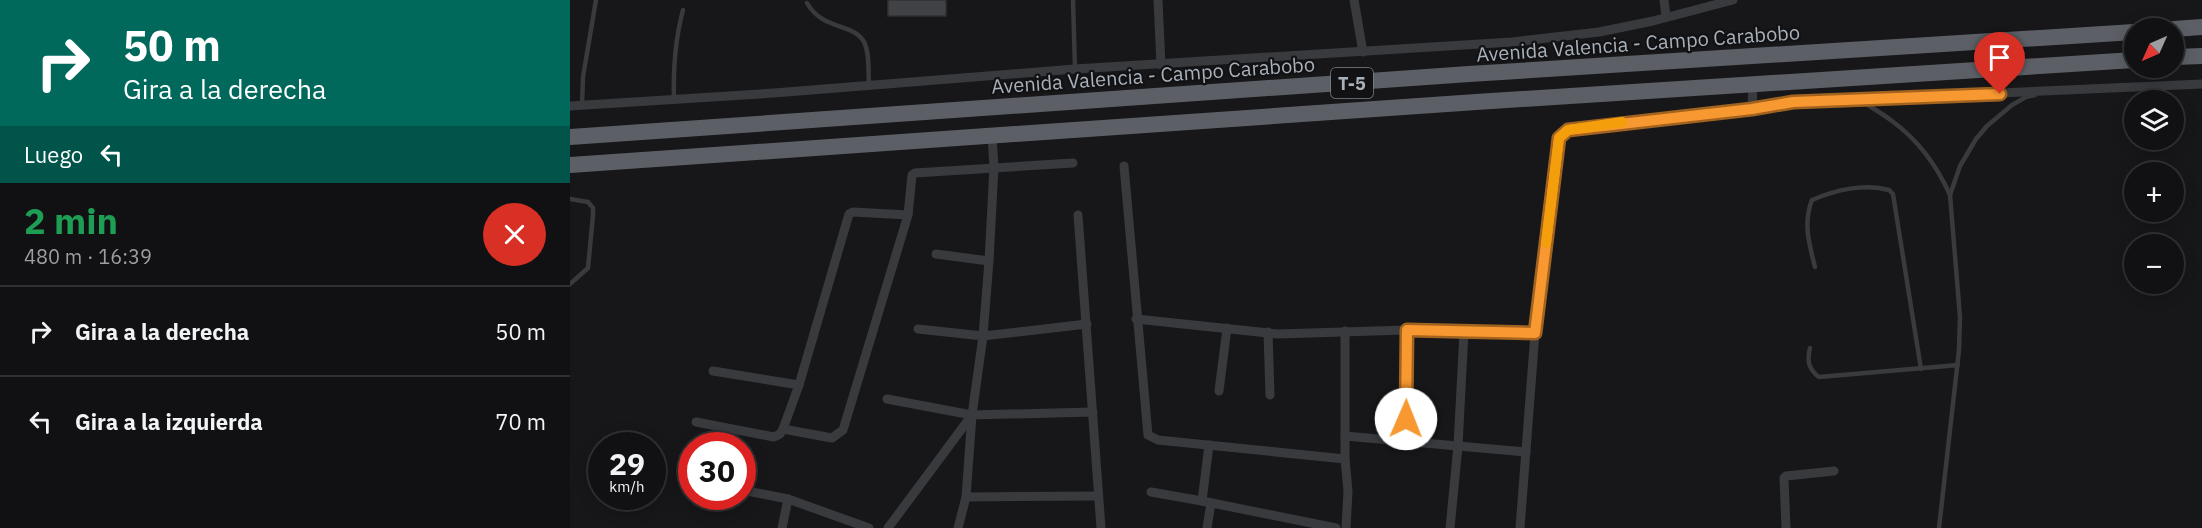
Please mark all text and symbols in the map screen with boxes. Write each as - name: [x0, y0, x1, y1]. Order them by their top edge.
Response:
- text: 50 m: [123, 18, 221, 73]
- street label: Avenida Valencia - Campo Carabobo: [1475, 18, 1801, 68]
- north arrow: [2124, 18, 2184, 78]
- map controls: [2124, 18, 2184, 294]
- icon: right: [24, 24, 102, 102]
- pin: [1974, 32, 2025, 94]
- icon: arrive: [1983, 41, 2016, 74]
- street label: Avenida Valencia - Campo Carabobo: [990, 50, 1316, 100]
- road number: T-5: [1331, 68, 1373, 98]
- text: Gira a la derecha: [123, 71, 326, 106]
- button: layers: [2124, 90, 2184, 150]
- icon: left: [95, 138, 128, 171]
- text: Luego: [24, 140, 83, 169]
- button: +: [2124, 162, 2184, 222]
- text: 2 min: [24, 197, 118, 244]
- button: close: [483, 203, 546, 266]
- button: −: [2124, 234, 2184, 294]
- text: 480 m · 16:39: [24, 243, 152, 270]
- icon: right: [24, 315, 57, 348]
- text: Gira a la derecha: [75, 317, 249, 346]
- text: 50 m: [495, 317, 546, 346]
- position arrow: [1374, 387, 1438, 451]
- icon: left: [24, 405, 57, 438]
- text: Gira a la izquierda: [75, 407, 263, 436]
- text: 70 m: [495, 407, 546, 436]
- speed limit sign: 30: [678, 432, 756, 510]
- text: 29: [609, 444, 645, 483]
- text: km/h: [609, 477, 645, 496]

